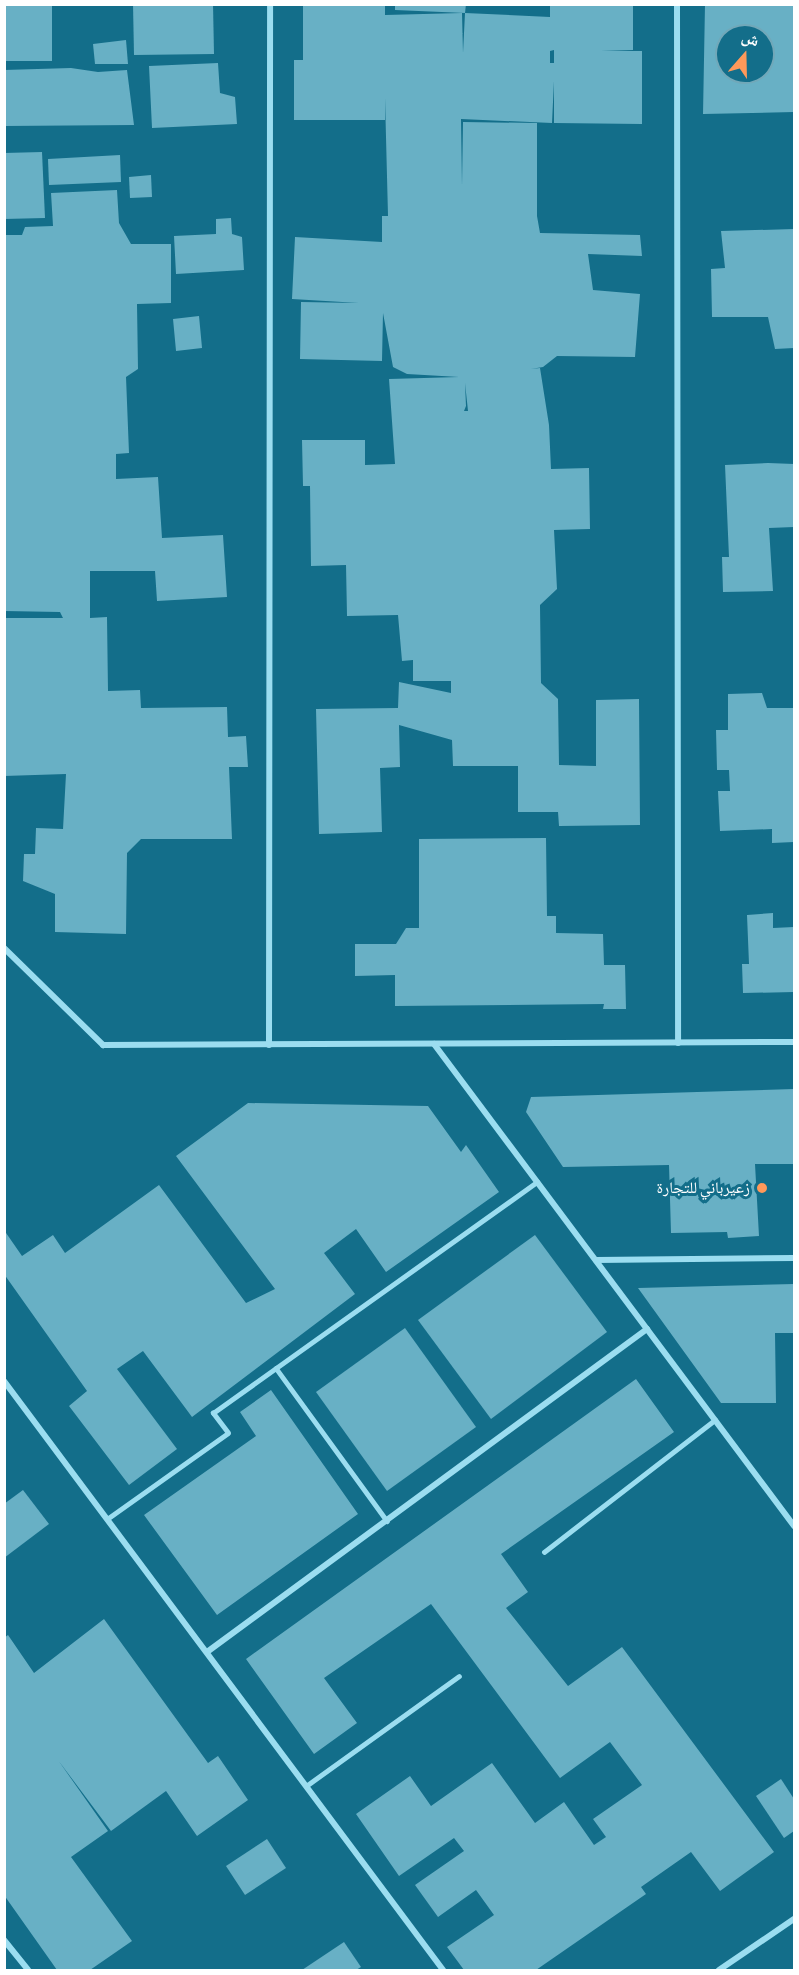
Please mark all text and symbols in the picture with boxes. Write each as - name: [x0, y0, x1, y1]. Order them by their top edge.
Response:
- north arrow: [715, 24, 775, 84]
- text: ش: [740, 29, 761, 49]
- place label: زعيرباني للتجارة: [657, 1178, 750, 1198]
- marker: زعيرباني للتجارة: [755, 1181, 769, 1195]

